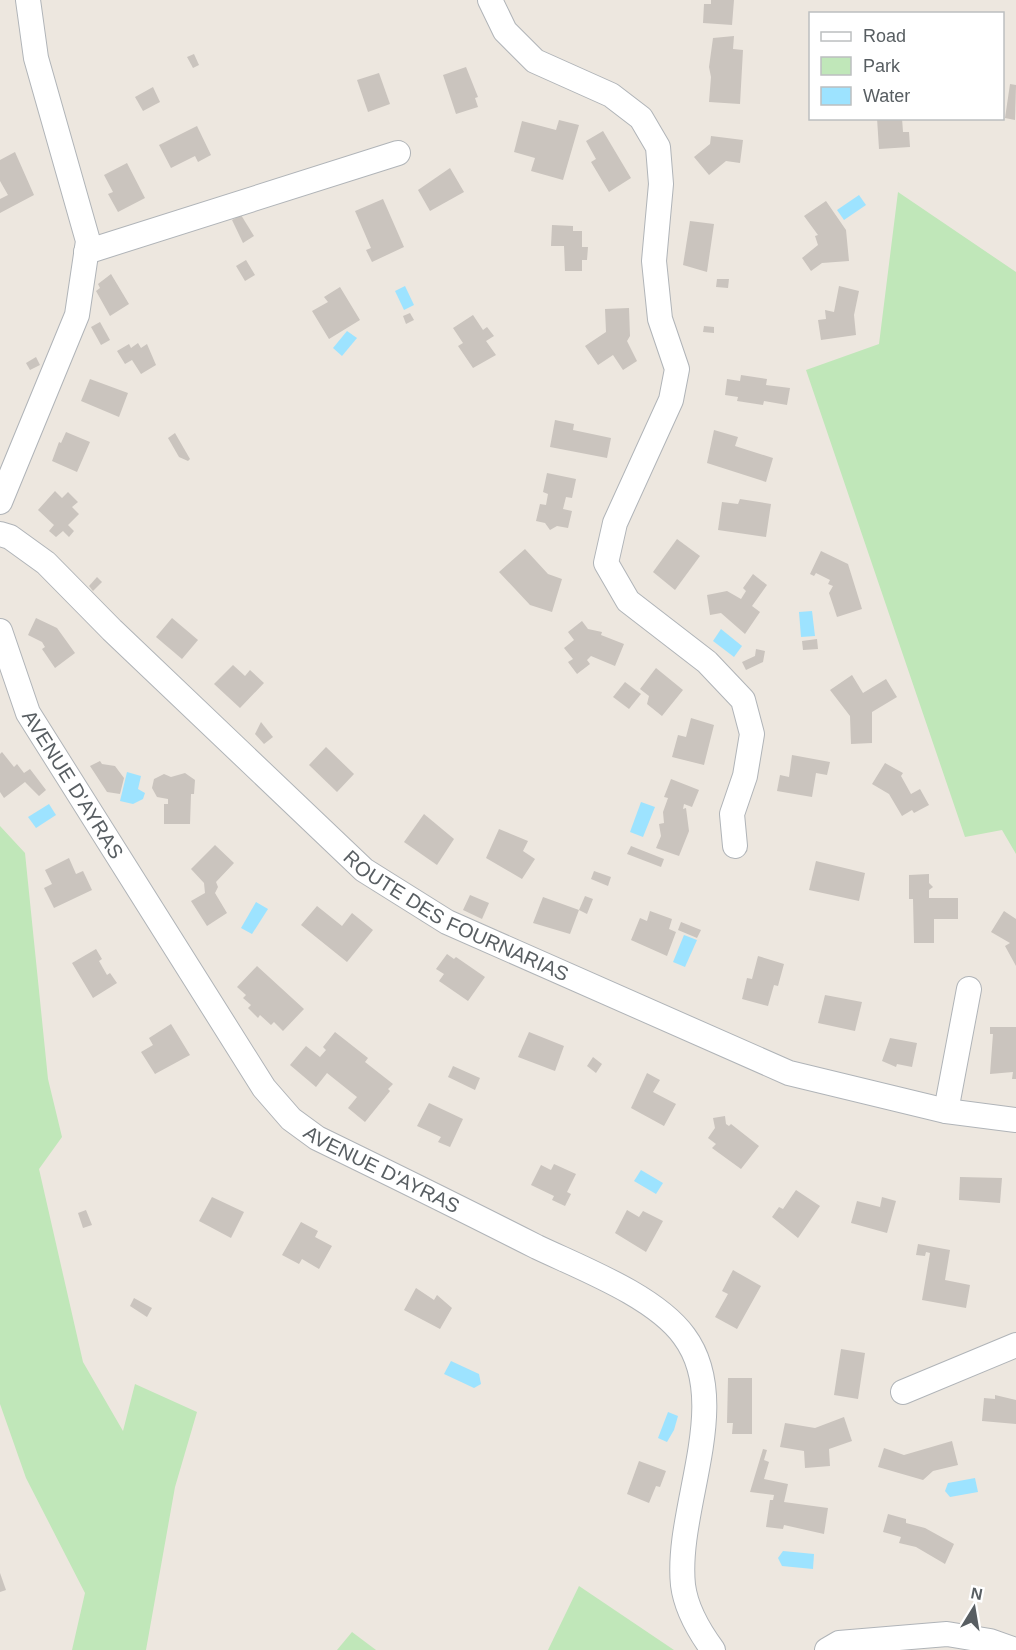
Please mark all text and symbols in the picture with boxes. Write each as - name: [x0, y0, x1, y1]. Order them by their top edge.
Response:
- legend: [809, 12, 1004, 120]
- text: Road: [863, 26, 906, 46]
- text: Park: [863, 56, 901, 76]
- text: Water: [863, 86, 910, 106]
- street label: AVENUE D'AYRAS: [18, 706, 128, 863]
- street label: ROUTE DES FOURNARIAS: [339, 846, 572, 985]
- street label: AVENUE D'AYRAS: [300, 1121, 463, 1217]
- north arrow: [944, 1578, 1004, 1638]
- text: N: [969, 1584, 984, 1603]

